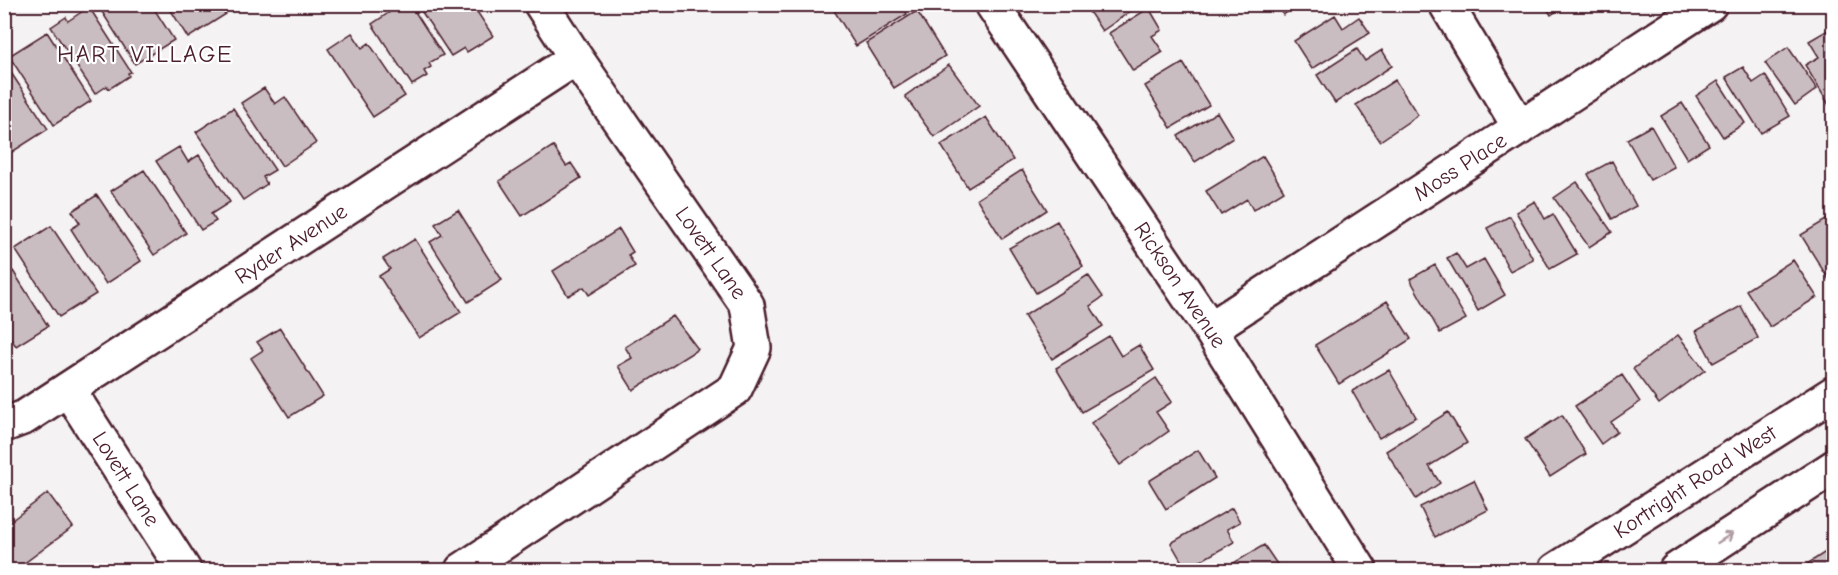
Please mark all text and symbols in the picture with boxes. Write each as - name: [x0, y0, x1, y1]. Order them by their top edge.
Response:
- district label: HART VILLAGE: [57, 40, 233, 68]
- street label: Moss Place: [1409, 127, 1511, 207]
- street label: Ryder Avenue: [230, 198, 352, 290]
- street label: Lovett Lane: [670, 202, 752, 304]
- street label: Rickson Avenue: [1128, 217, 1232, 353]
- street label: Kortright Road West: [1609, 419, 1782, 544]
- street label: Lovett Lane: [87, 427, 165, 531]
- one-way arrow: [1716, 532, 1733, 544]

